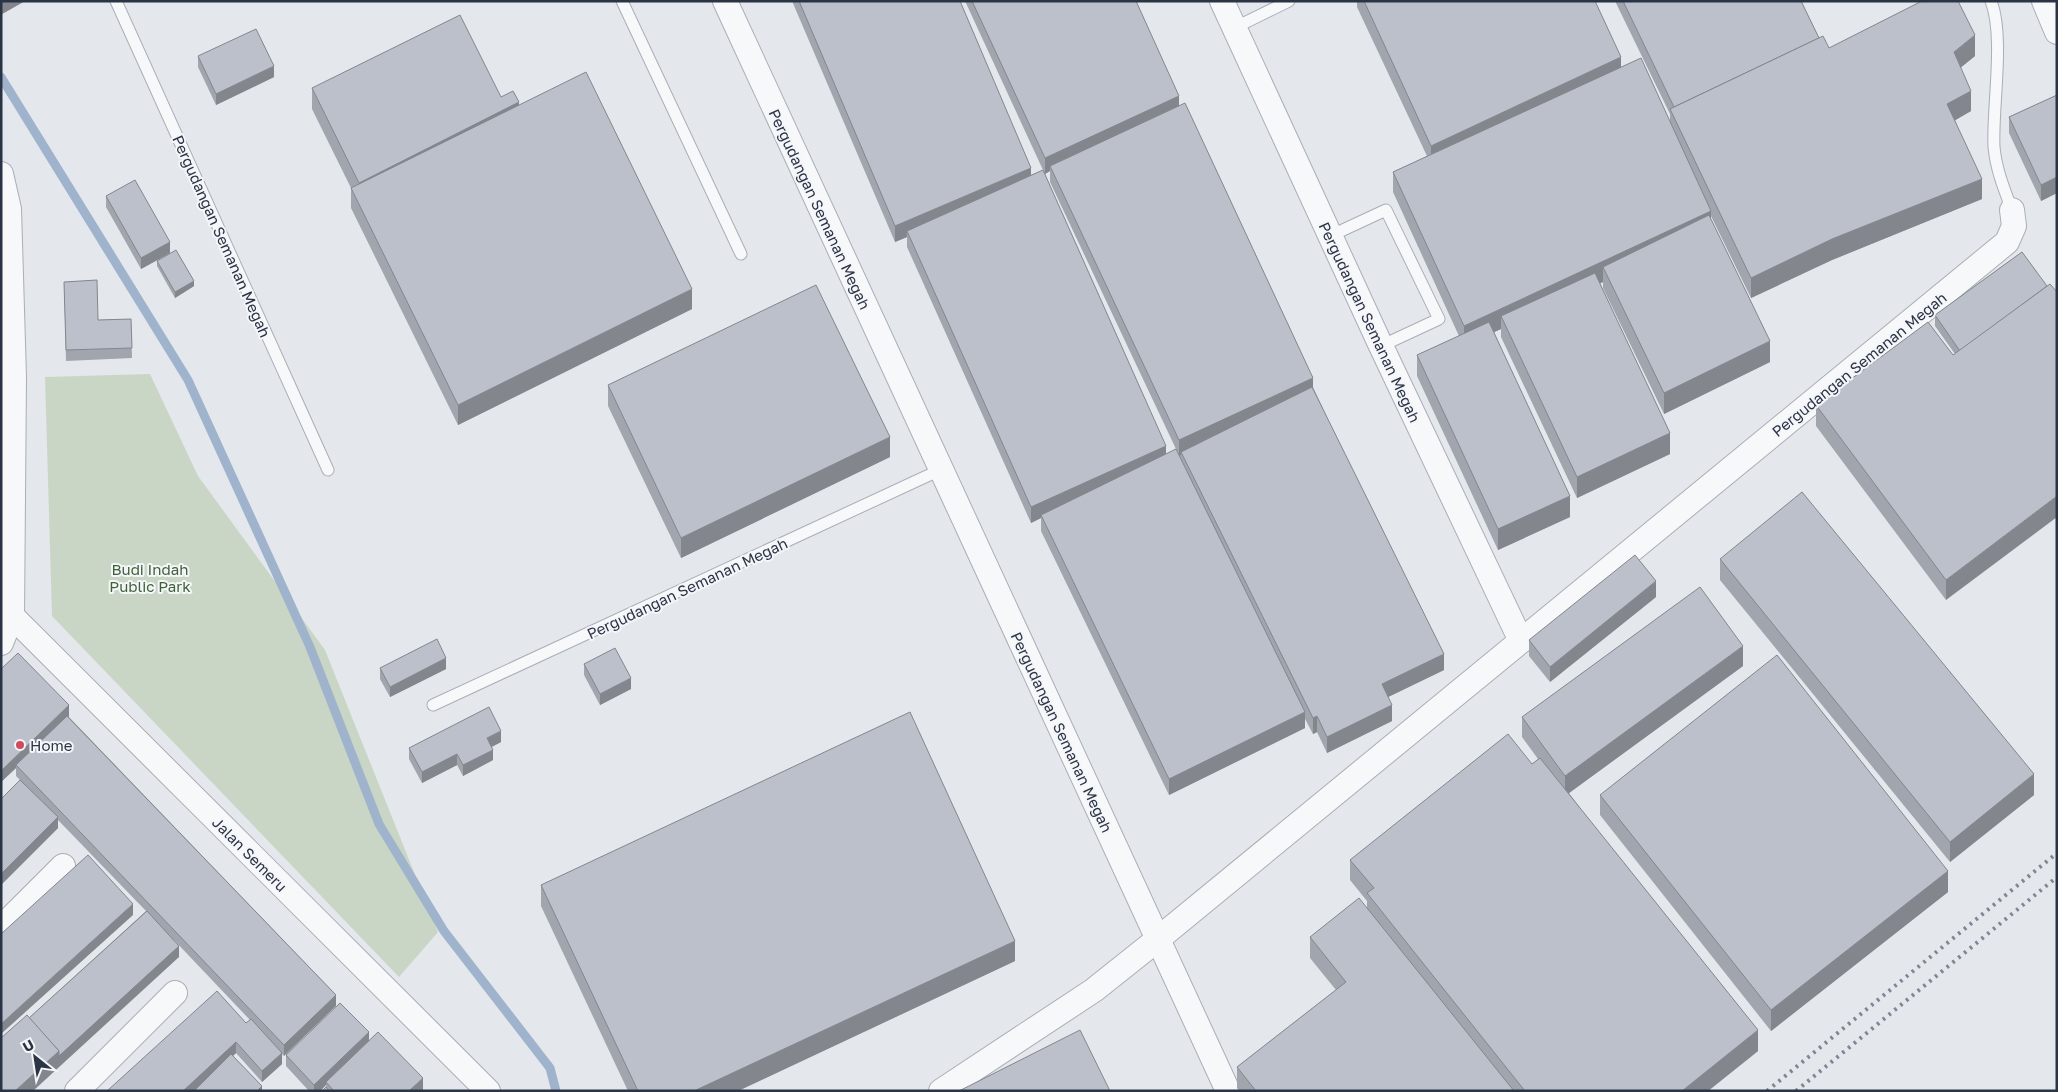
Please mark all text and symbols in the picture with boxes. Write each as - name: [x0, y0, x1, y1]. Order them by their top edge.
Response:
- street label: Pergudangan Semanan Megah: [766, 106, 874, 312]
- street label: Pergudangan Semanan Megah: [169, 132, 275, 340]
- street label: Pergudangan Semanan Megah: [1316, 219, 1424, 425]
- street label: Pergudangan Semanan Megah: [1768, 288, 1950, 440]
- street label: Pergudangan Semanan Megah: [584, 534, 790, 642]
- park label: Budi Indah Public Park: [109, 560, 191, 595]
- street label: Pergudangan Semanan Megah: [1008, 629, 1116, 835]
- place label: Home: [30, 736, 73, 754]
- marker: Home: [14, 739, 26, 751]
- street label: Jalan Semeru: [209, 813, 291, 895]
- north arrow: [10, 1032, 60, 1082]
- text: U: [20, 1035, 37, 1055]

